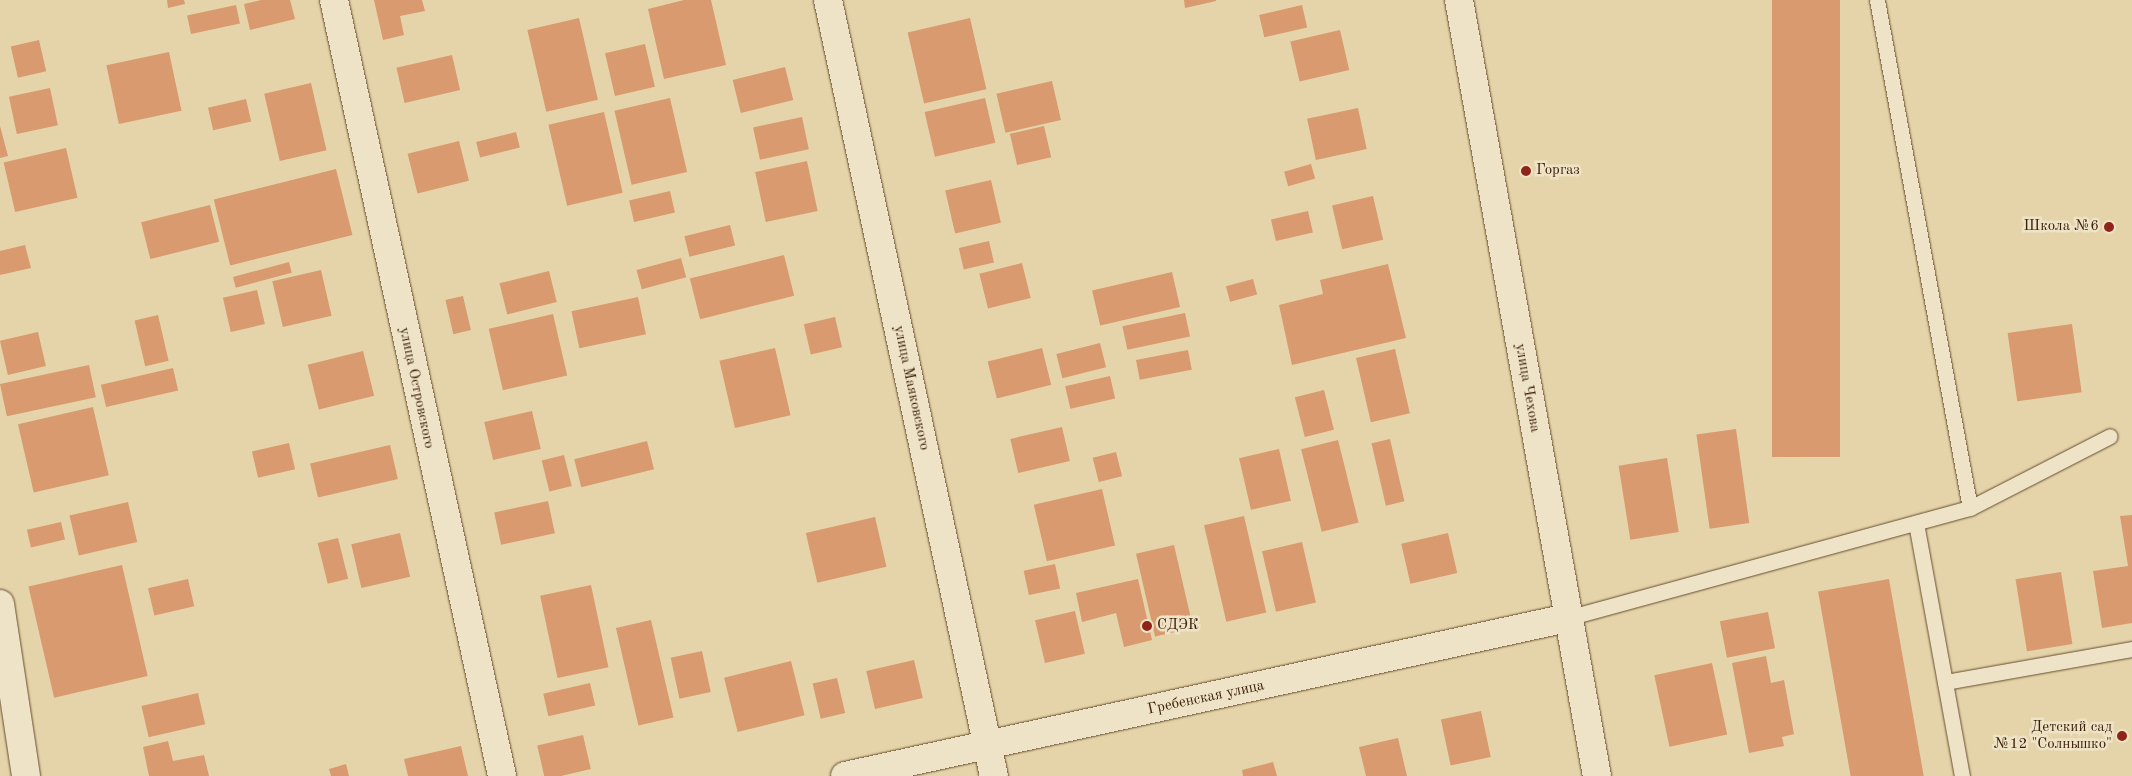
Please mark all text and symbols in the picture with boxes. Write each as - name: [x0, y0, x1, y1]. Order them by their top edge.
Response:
- place label: Горгаз: [1536, 162, 1580, 180]
- marker: Горгаз: [1520, 165, 1532, 177]
- place label: Школа №6: [2024, 218, 2099, 236]
- marker: Школа №6: [2103, 221, 2115, 233]
- street label: улица Маяковского: [889, 324, 933, 452]
- street label: улица Островского: [394, 326, 438, 450]
- street label: улица Чехова: [1510, 342, 1544, 434]
- place label: СДЭК: [1157, 617, 1199, 635]
- marker: СДЭК: [1141, 620, 1153, 632]
- street label: Гребенская улица: [1146, 677, 1266, 719]
- place label: Детский сад №12 "Солнышко": [1994, 718, 2112, 753]
- marker: Детский сад №12 "Солнышко": [2116, 730, 2128, 742]

